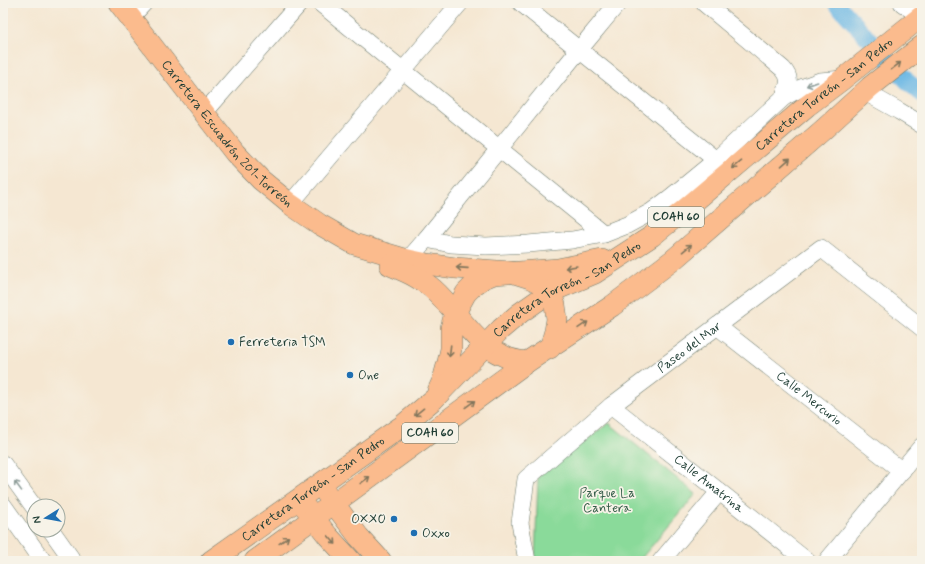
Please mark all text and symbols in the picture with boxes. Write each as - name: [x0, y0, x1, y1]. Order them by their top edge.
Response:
- street label: Carretera Torreón - San Pedro: [752, 34, 897, 155]
- street label: Carretera Escuadrón 201-Torreón: [158, 56, 296, 211]
- one-way arrow: [891, 62, 902, 71]
- one-way arrow: [806, 81, 819, 88]
- one-way arrow: [780, 158, 791, 167]
- one-way arrow: [732, 160, 743, 169]
- road number: COAH 60: [648, 207, 704, 227]
- street label: Carretera Torreón - San Pedro: [489, 237, 644, 341]
- one-way arrow: [682, 243, 693, 252]
- one-way arrow: [565, 263, 578, 271]
- one-way arrow: [456, 265, 469, 272]
- street label: Paseo del Mar: [654, 317, 725, 377]
- one-way arrow: [577, 321, 588, 329]
- place label: Ferreteria TSM: [239, 334, 326, 351]
- marker: Ferreteria TSM: [226, 337, 236, 347]
- one-way arrow: [446, 344, 454, 357]
- place label: One: [358, 367, 379, 384]
- street label: Calle Mercurio: [773, 367, 845, 429]
- marker: One: [345, 370, 355, 380]
- one-way arrow: [464, 400, 475, 408]
- one-way arrow: [413, 408, 424, 416]
- road number: COAH 60: [402, 423, 458, 443]
- street label: Carretera Torreón - San Pedro: [238, 432, 388, 545]
- street label: Calle Amatrina: [670, 451, 748, 517]
- one-way arrow: [359, 476, 370, 484]
- one-way arrow: [14, 481, 23, 492]
- park label: Parque La Cantera: [579, 485, 635, 517]
- north arrow: [26, 498, 66, 538]
- place label: OXXO: [351, 511, 386, 528]
- marker: OXXO: [389, 514, 399, 524]
- text: N: [30, 515, 45, 525]
- place label: Oxxo: [422, 525, 450, 542]
- marker: Oxxo: [409, 528, 419, 538]
- one-way arrow: [327, 534, 336, 545]
- one-way arrow: [278, 535, 289, 544]

